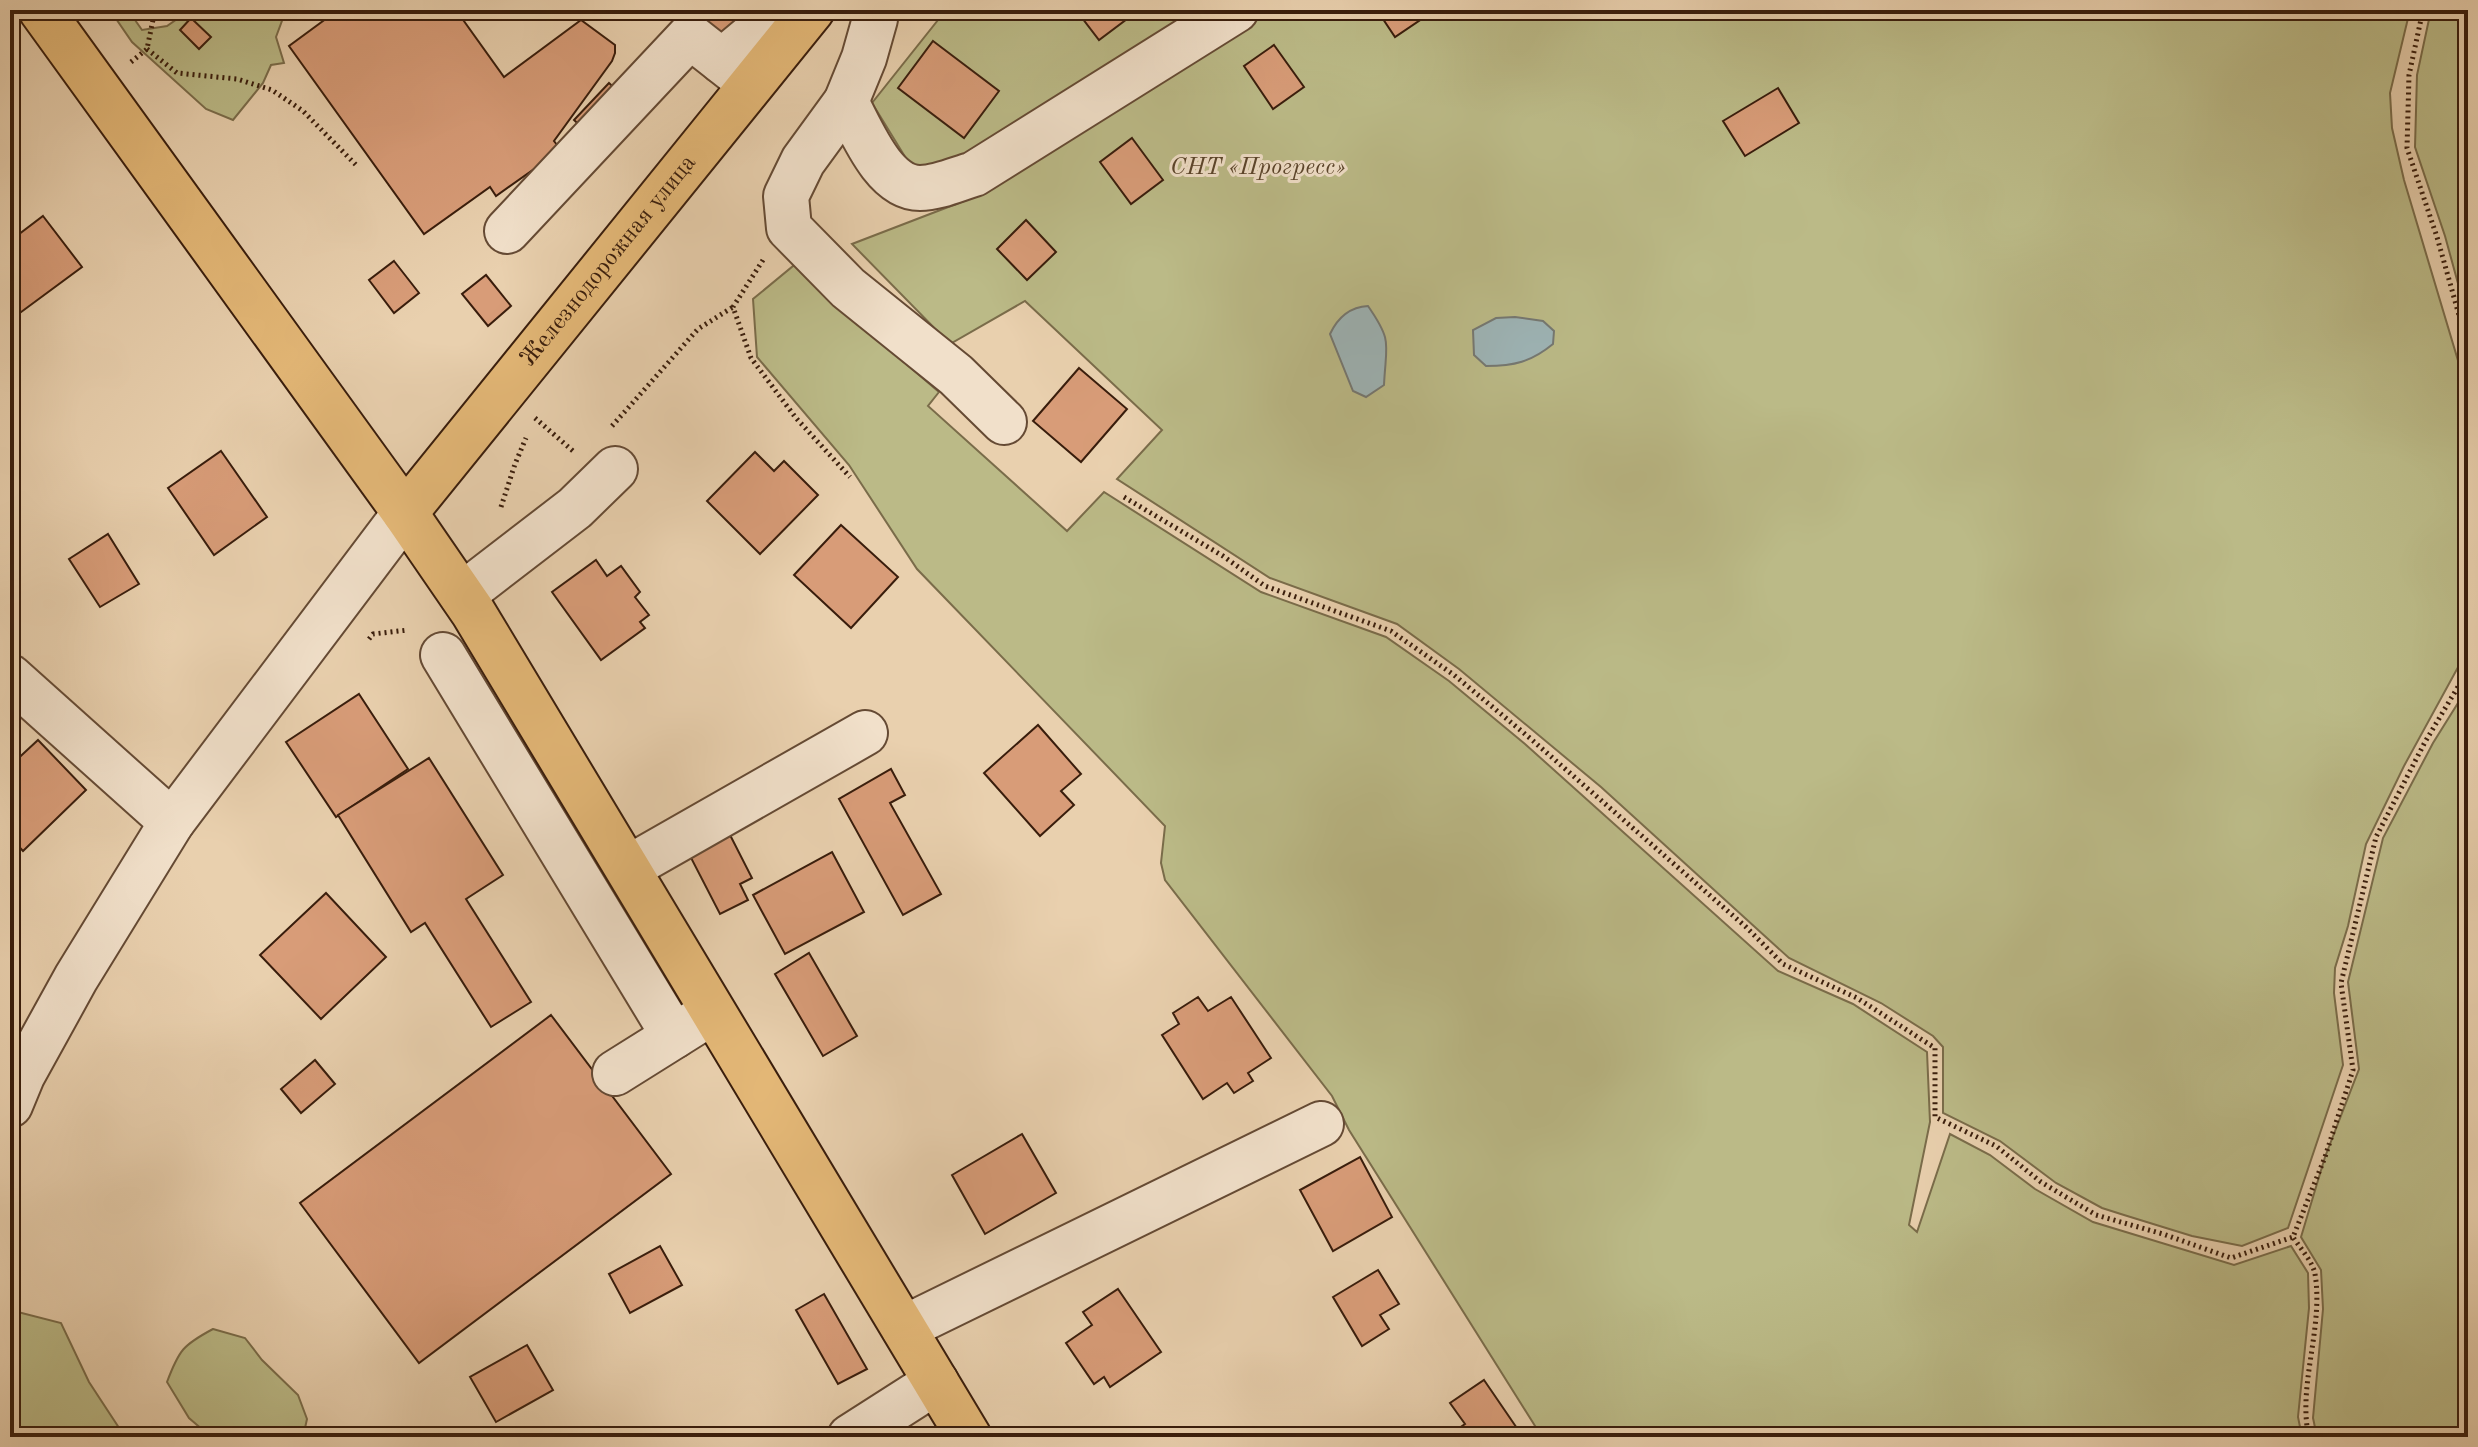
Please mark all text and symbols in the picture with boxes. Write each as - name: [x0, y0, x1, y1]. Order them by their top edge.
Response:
- street label: Железнодорожная улица: [516, 151, 701, 371]
- park label: СНТ «Прогресс»: [1170, 156, 1346, 180]

